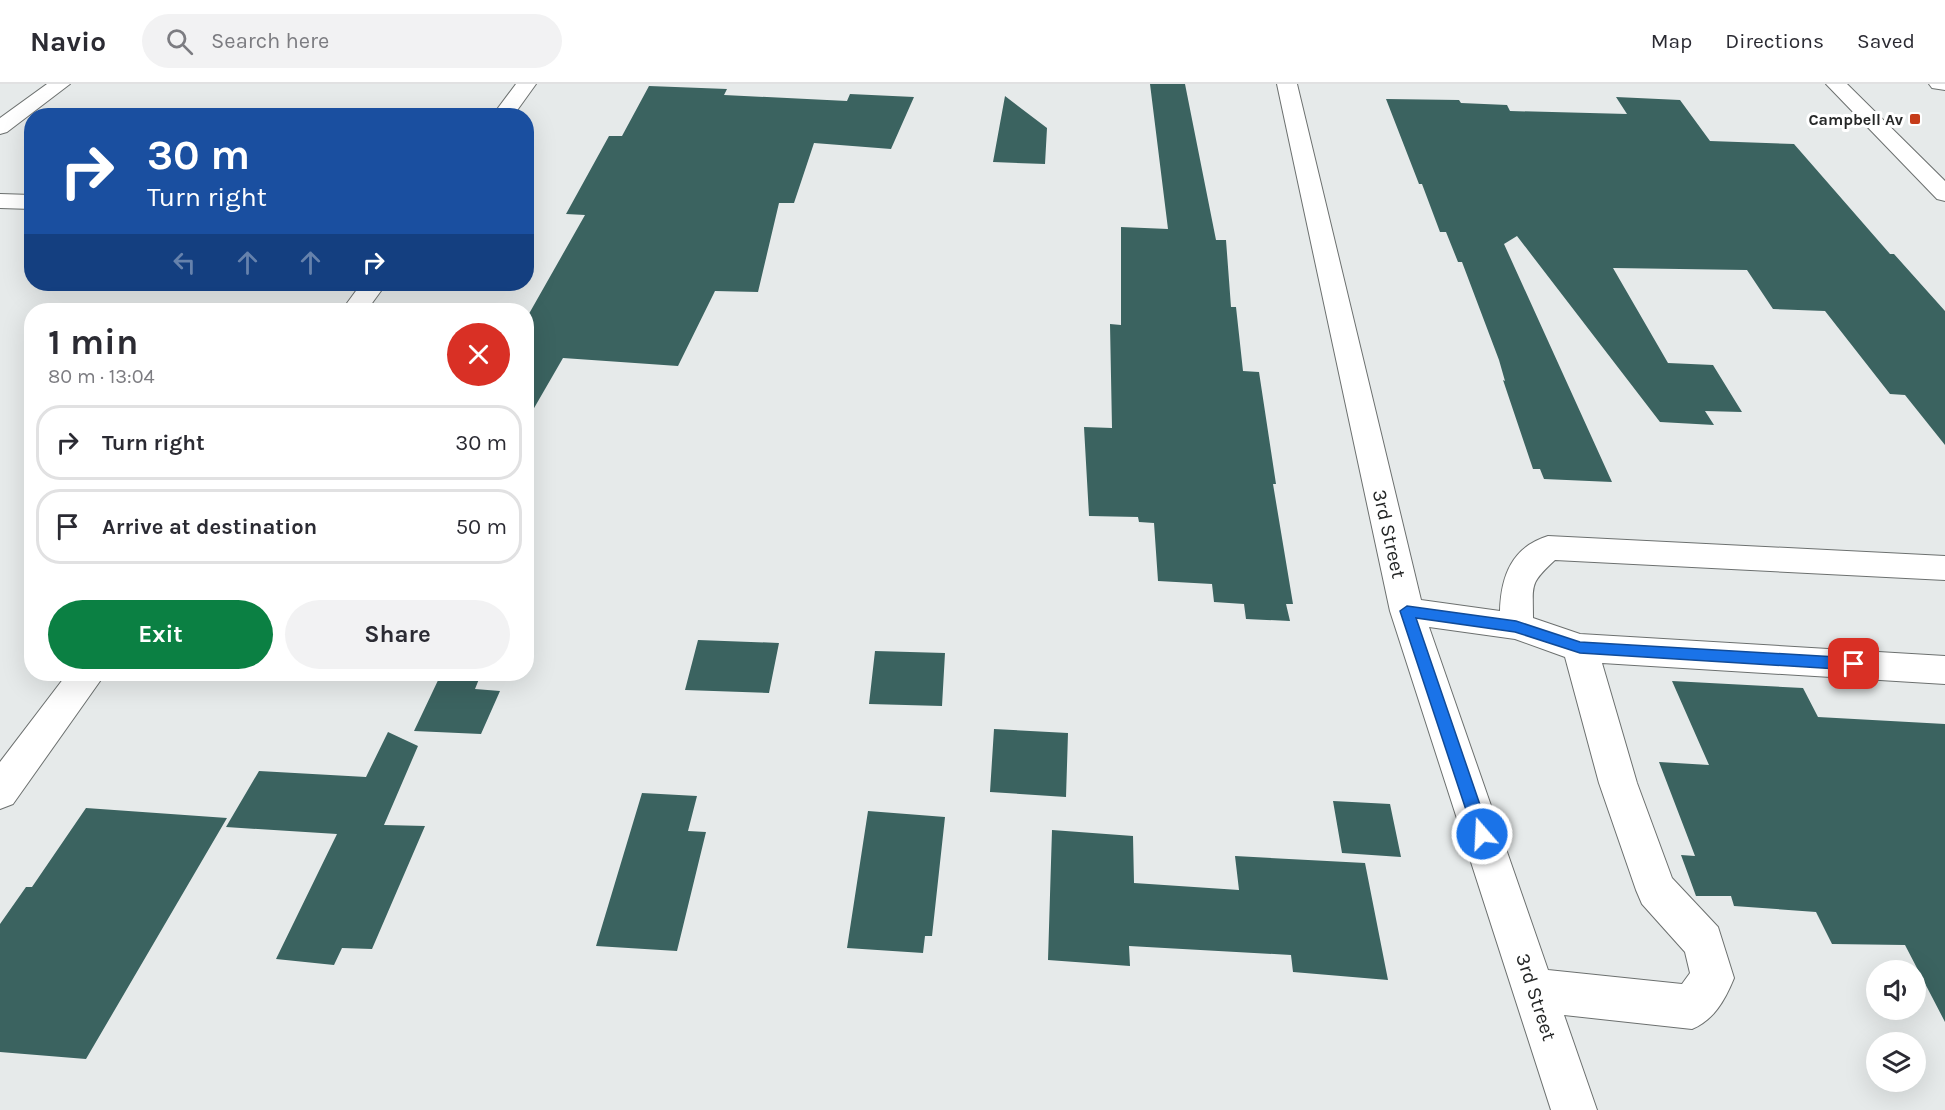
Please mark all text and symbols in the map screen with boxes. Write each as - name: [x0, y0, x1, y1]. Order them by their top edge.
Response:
- search box: [142, 14, 562, 68]
- text: Navio: [30, 25, 106, 58]
- icon: search: [163, 25, 196, 58]
- text: Search here: [211, 28, 329, 54]
- text: Map: [1651, 29, 1692, 53]
- text: Directions: [1725, 29, 1824, 53]
- text: Saved: [1857, 29, 1915, 53]
- place label: Campbell Av: [1808, 110, 1904, 129]
- marker: Campbell Av: [1908, 112, 1922, 126]
- text: 30 m: [147, 130, 250, 180]
- icon: right: [48, 132, 126, 210]
- text: Turn right: [147, 181, 267, 213]
- icon: left: [168, 246, 201, 279]
- icon: ahead: [231, 246, 264, 279]
- icon: ahead: [294, 246, 327, 279]
- icon: right: [357, 246, 390, 279]
- text: 1 min: [48, 321, 138, 363]
- button: close: [447, 323, 510, 386]
- text: 80 m · 13:04: [48, 365, 155, 388]
- icon: right: [51, 426, 84, 459]
- text: Turn right: [102, 430, 205, 456]
- text: 30 m: [455, 430, 507, 456]
- street label: 3rd Street: [1368, 487, 1410, 581]
- icon: arrive: [51, 510, 84, 543]
- text: Arrive at destination: [102, 514, 317, 540]
- text: 50 m: [456, 514, 507, 540]
- button: Exit: [48, 600, 273, 669]
- button: Share: [285, 600, 510, 669]
- pin: [1828, 638, 1879, 689]
- icon: arrive: [1837, 647, 1870, 680]
- position arrow: [1450, 802, 1514, 866]
- street label: 3rd Street: [1511, 950, 1561, 1044]
- map controls: [1866, 960, 1926, 1092]
- button: sound: [1866, 960, 1926, 1020]
- button: layers: [1866, 1032, 1926, 1092]

